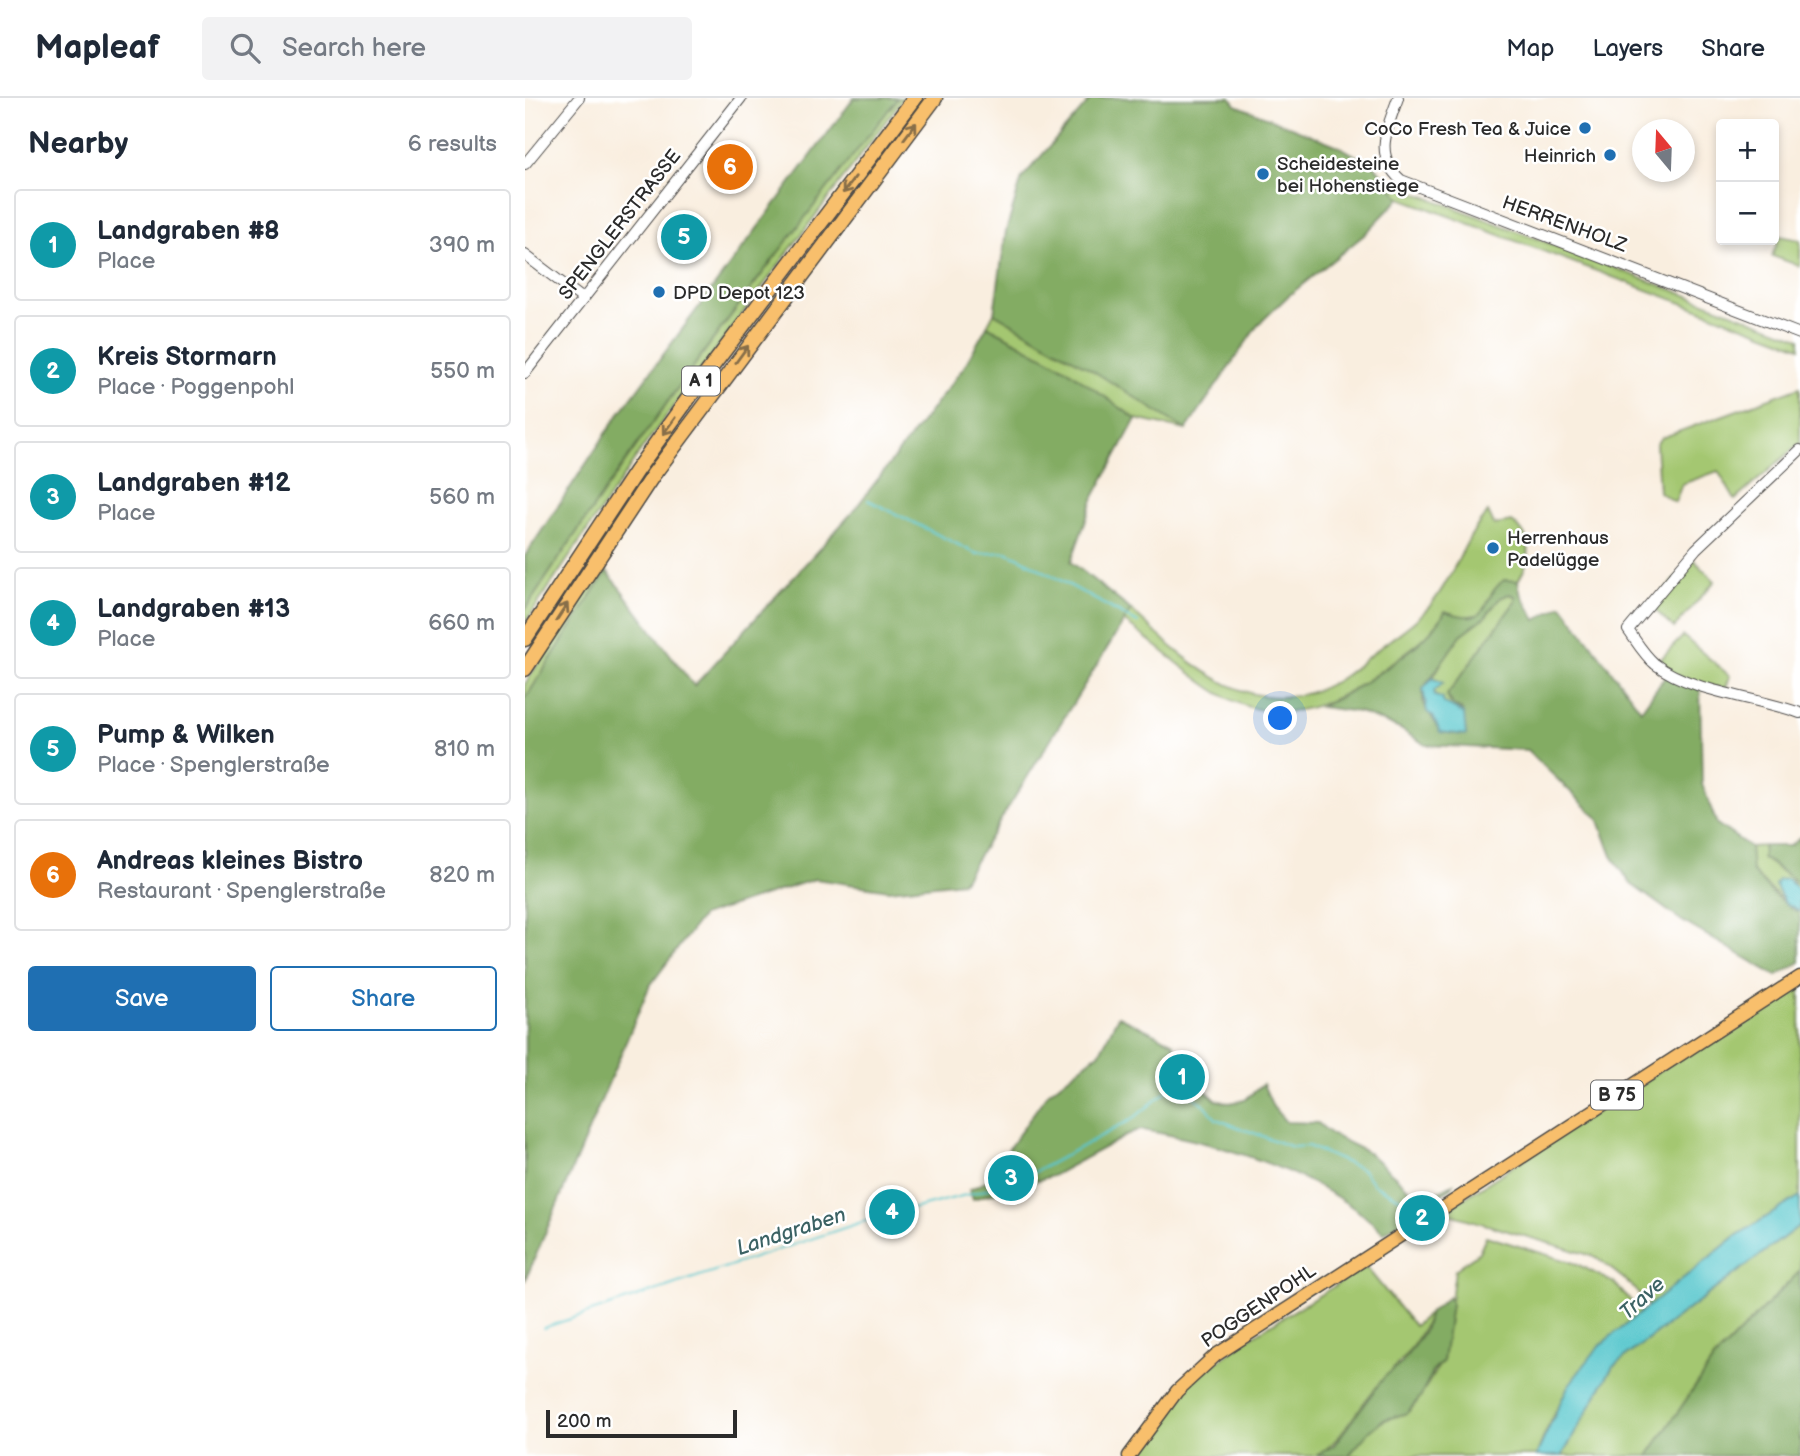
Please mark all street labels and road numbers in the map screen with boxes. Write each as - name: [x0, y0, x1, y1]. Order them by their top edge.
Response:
- street label: SPENGLERSTRASSE: [554, 145, 686, 305]
- street label: HERRENHOLZ: [1499, 191, 1630, 258]
- road number: A 1: [682, 366, 720, 396]
- road number: B 75: [1591, 1080, 1643, 1110]
- street label: POGGENPOHL: [1197, 1260, 1320, 1353]

